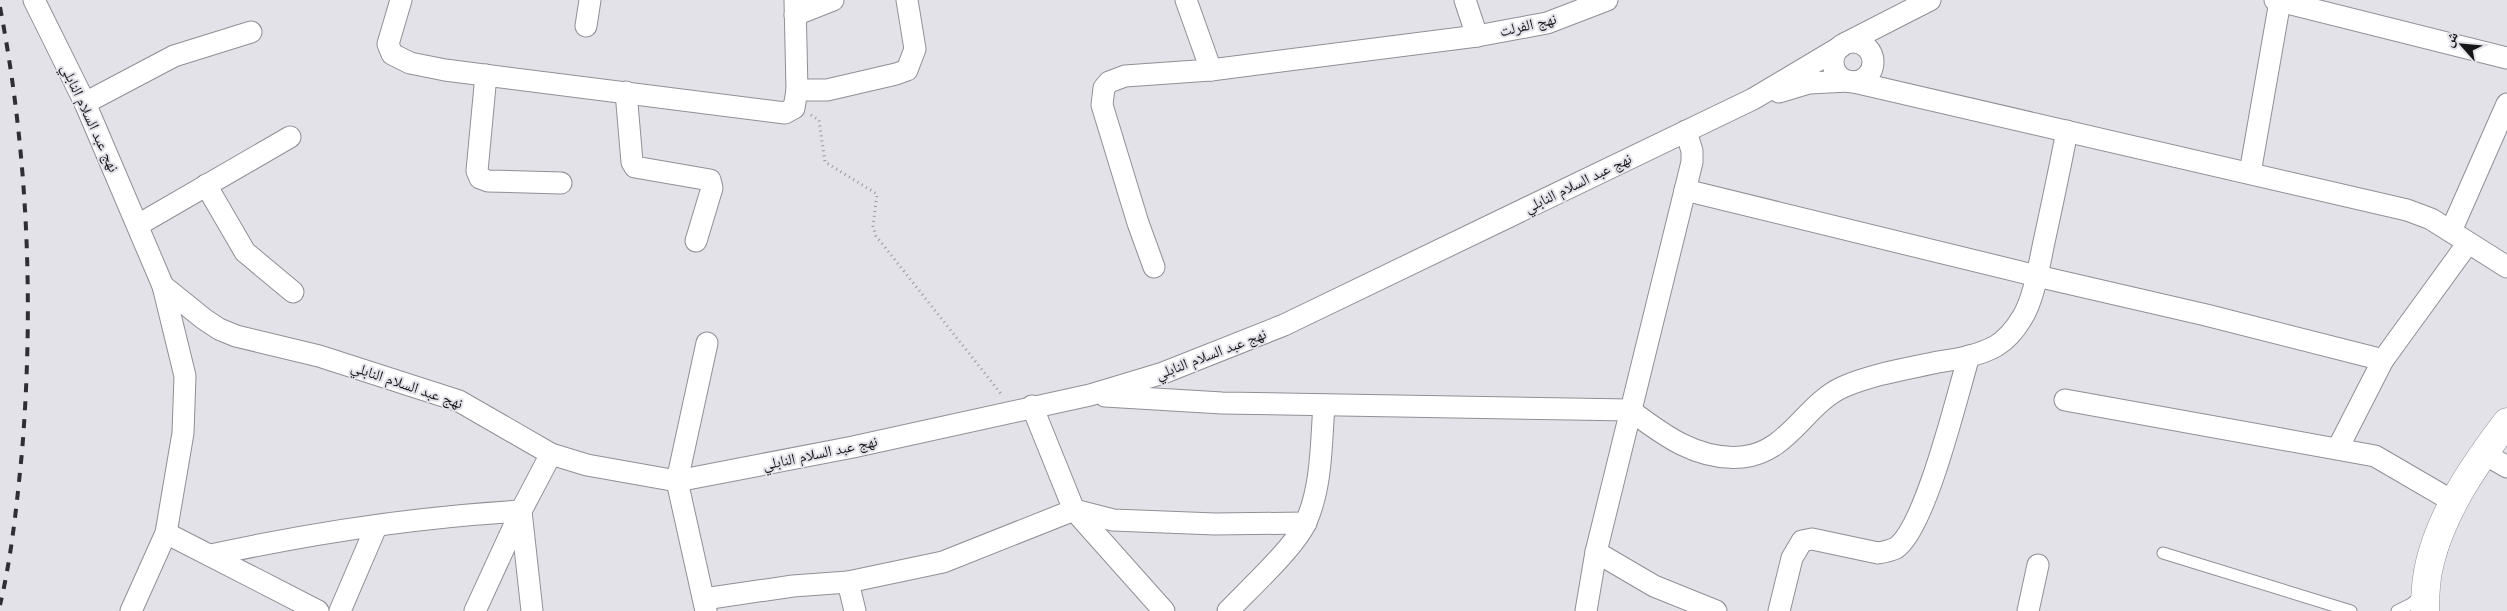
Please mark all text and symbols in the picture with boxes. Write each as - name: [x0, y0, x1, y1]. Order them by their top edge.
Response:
- street label: نهج الفرلت: [1498, 9, 1558, 41]
- north arrow: [2437, 20, 2487, 70]
- text: ش: [2439, 28, 2462, 50]
- street label: نهج عبد السلام النابلي: [55, 61, 124, 176]
- street label: نهج عبد السلام النابلي: [1521, 148, 1636, 219]
- street label: نهج عبد السلام النابلي: [1153, 324, 1270, 386]
- street label: نهج عبد السلام النابلي: [348, 356, 466, 415]
- street label: نهج عبد السلام النابلي: [761, 431, 880, 477]

